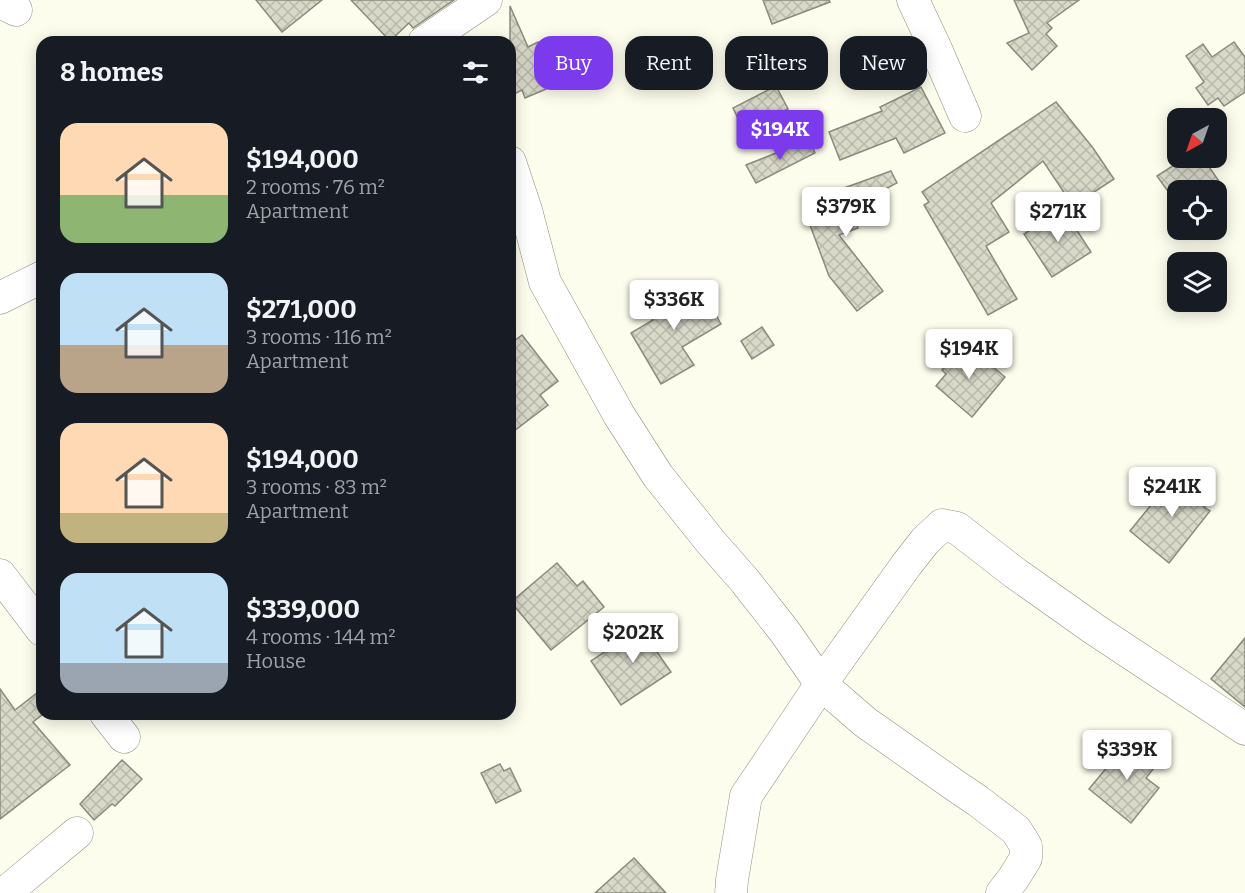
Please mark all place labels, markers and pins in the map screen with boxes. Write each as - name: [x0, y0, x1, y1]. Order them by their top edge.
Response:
- pin: $194K: [738, 110, 822, 161]
- pin: $379K: [804, 187, 888, 238]
- pin: $271K: [1016, 192, 1100, 243]
- pin: $336K: [632, 280, 716, 331]
- pin: $194K: [927, 329, 1011, 380]
- pin: $241K: [1130, 467, 1214, 518]
- pin: $202K: [591, 613, 675, 664]
- pin: $339K: [1085, 730, 1169, 781]

